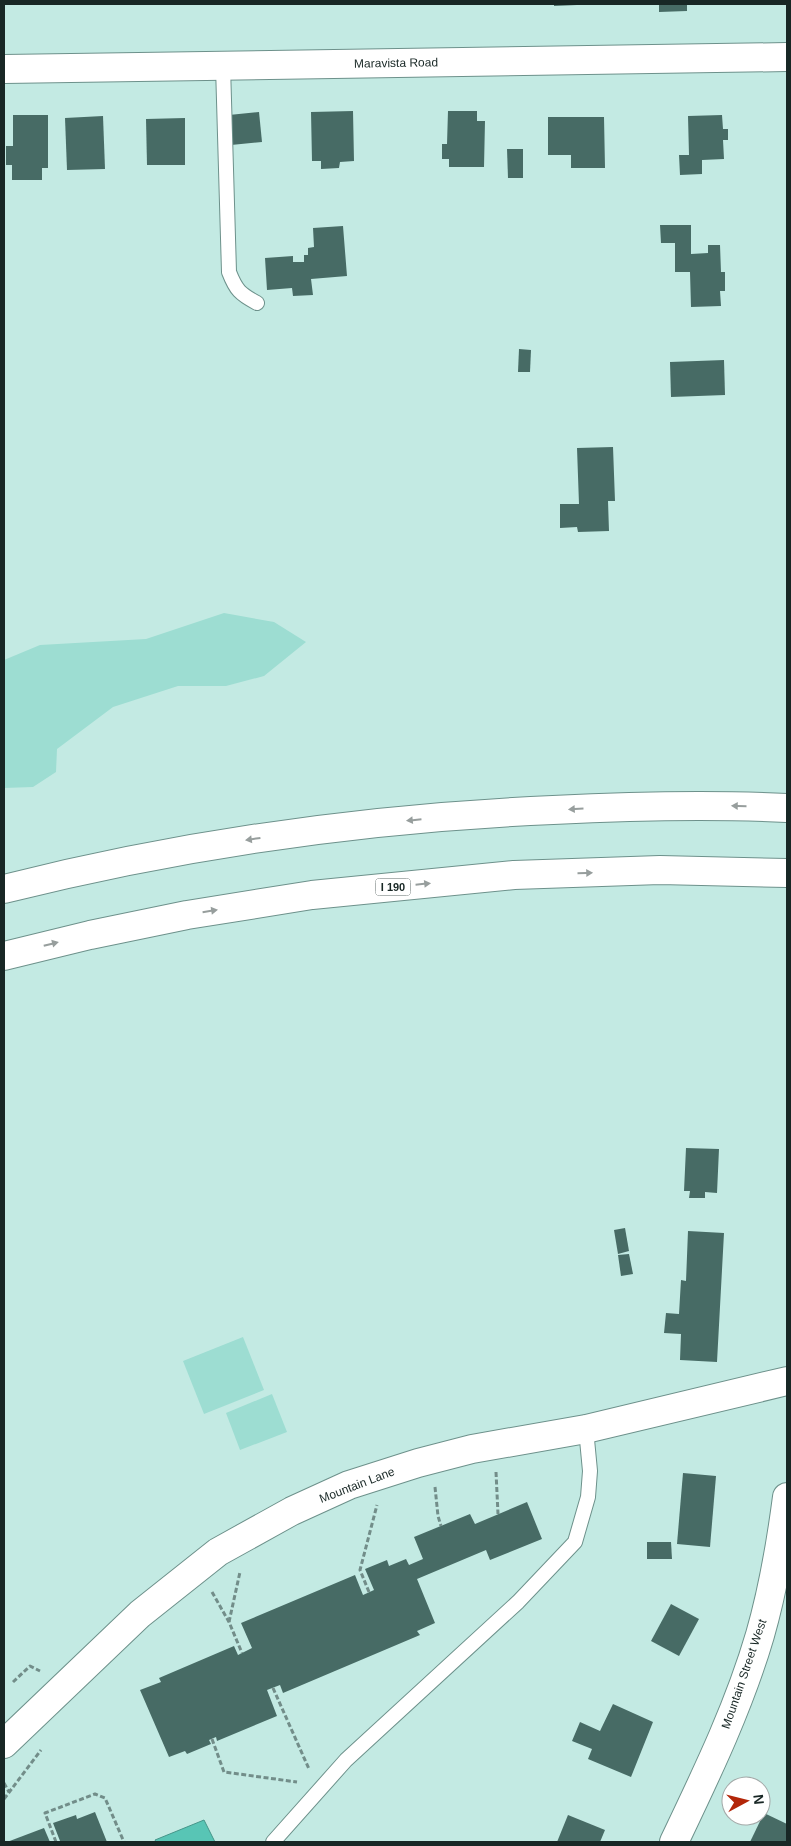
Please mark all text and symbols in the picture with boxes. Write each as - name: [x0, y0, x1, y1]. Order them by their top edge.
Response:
- street label: Maravista Road: [354, 55, 438, 71]
- one-way arrow: [730, 802, 746, 810]
- one-way arrow: [568, 805, 584, 813]
- one-way arrow: [406, 816, 422, 824]
- one-way arrow: [244, 836, 260, 844]
- one-way arrow: [578, 869, 594, 877]
- road number: I 190: [376, 879, 410, 896]
- one-way arrow: [416, 880, 432, 888]
- one-way arrow: [202, 907, 218, 915]
- one-way arrow: [44, 940, 59, 948]
- street label: Mountain Lane: [317, 1464, 397, 1506]
- street label: Mountain Street West: [719, 1617, 770, 1731]
- north arrow: [721, 1776, 771, 1826]
- text: N: [750, 1793, 767, 1805]

